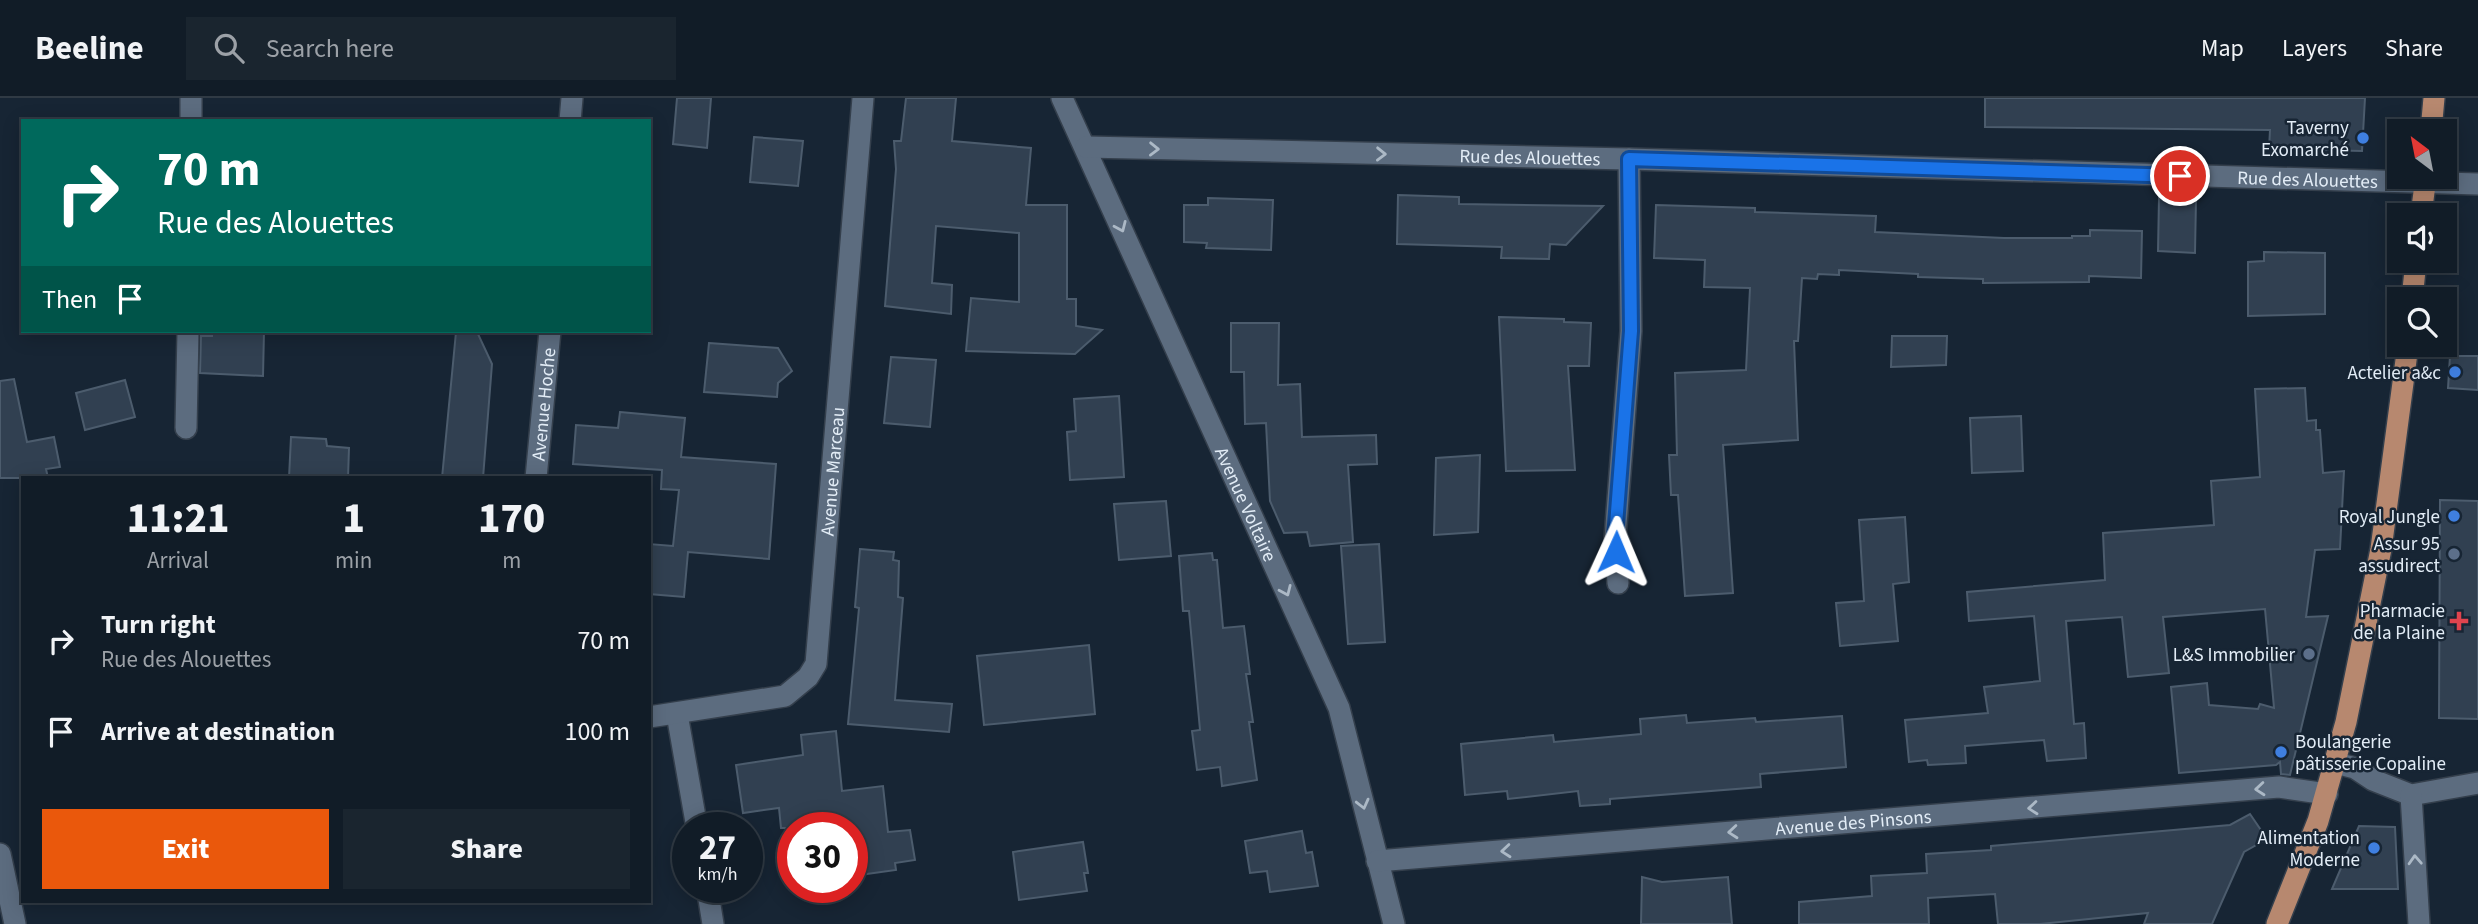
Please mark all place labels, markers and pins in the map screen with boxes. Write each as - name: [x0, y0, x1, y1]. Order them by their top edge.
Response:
- place label: Taverny Exomarché: [2261, 115, 2349, 164]
- marker: Taverny Exomarché: [2355, 130, 2371, 146]
- pin: [2150, 146, 2210, 206]
- place label: Actelier a&c: [2347, 360, 2441, 387]
- marker: Actelier a&c: [2447, 364, 2463, 380]
- place label: Royal Jungle: [2339, 504, 2440, 531]
- marker: Royal Jungle: [2446, 508, 2462, 524]
- place label: Assur 95 assudirect: [2358, 531, 2441, 580]
- marker: Assur 95 assudirect: [2446, 546, 2462, 562]
- place label: Pharmacie de la Plaine: [2353, 598, 2445, 647]
- marker: Pharmacie de la Plaine: [2451, 613, 2467, 629]
- place label: L&S Immobilier: [2173, 642, 2295, 669]
- marker: L&S Immobilier: [2301, 646, 2317, 662]
- place label: Boulangerie pâtisserie Copaline: [2295, 729, 2446, 778]
- marker: Boulangerie pâtisserie Copaline: [2273, 744, 2289, 760]
- place label: Alimentation Moderne: [2257, 825, 2360, 874]
- marker: Alimentation Moderne: [2366, 840, 2382, 856]

